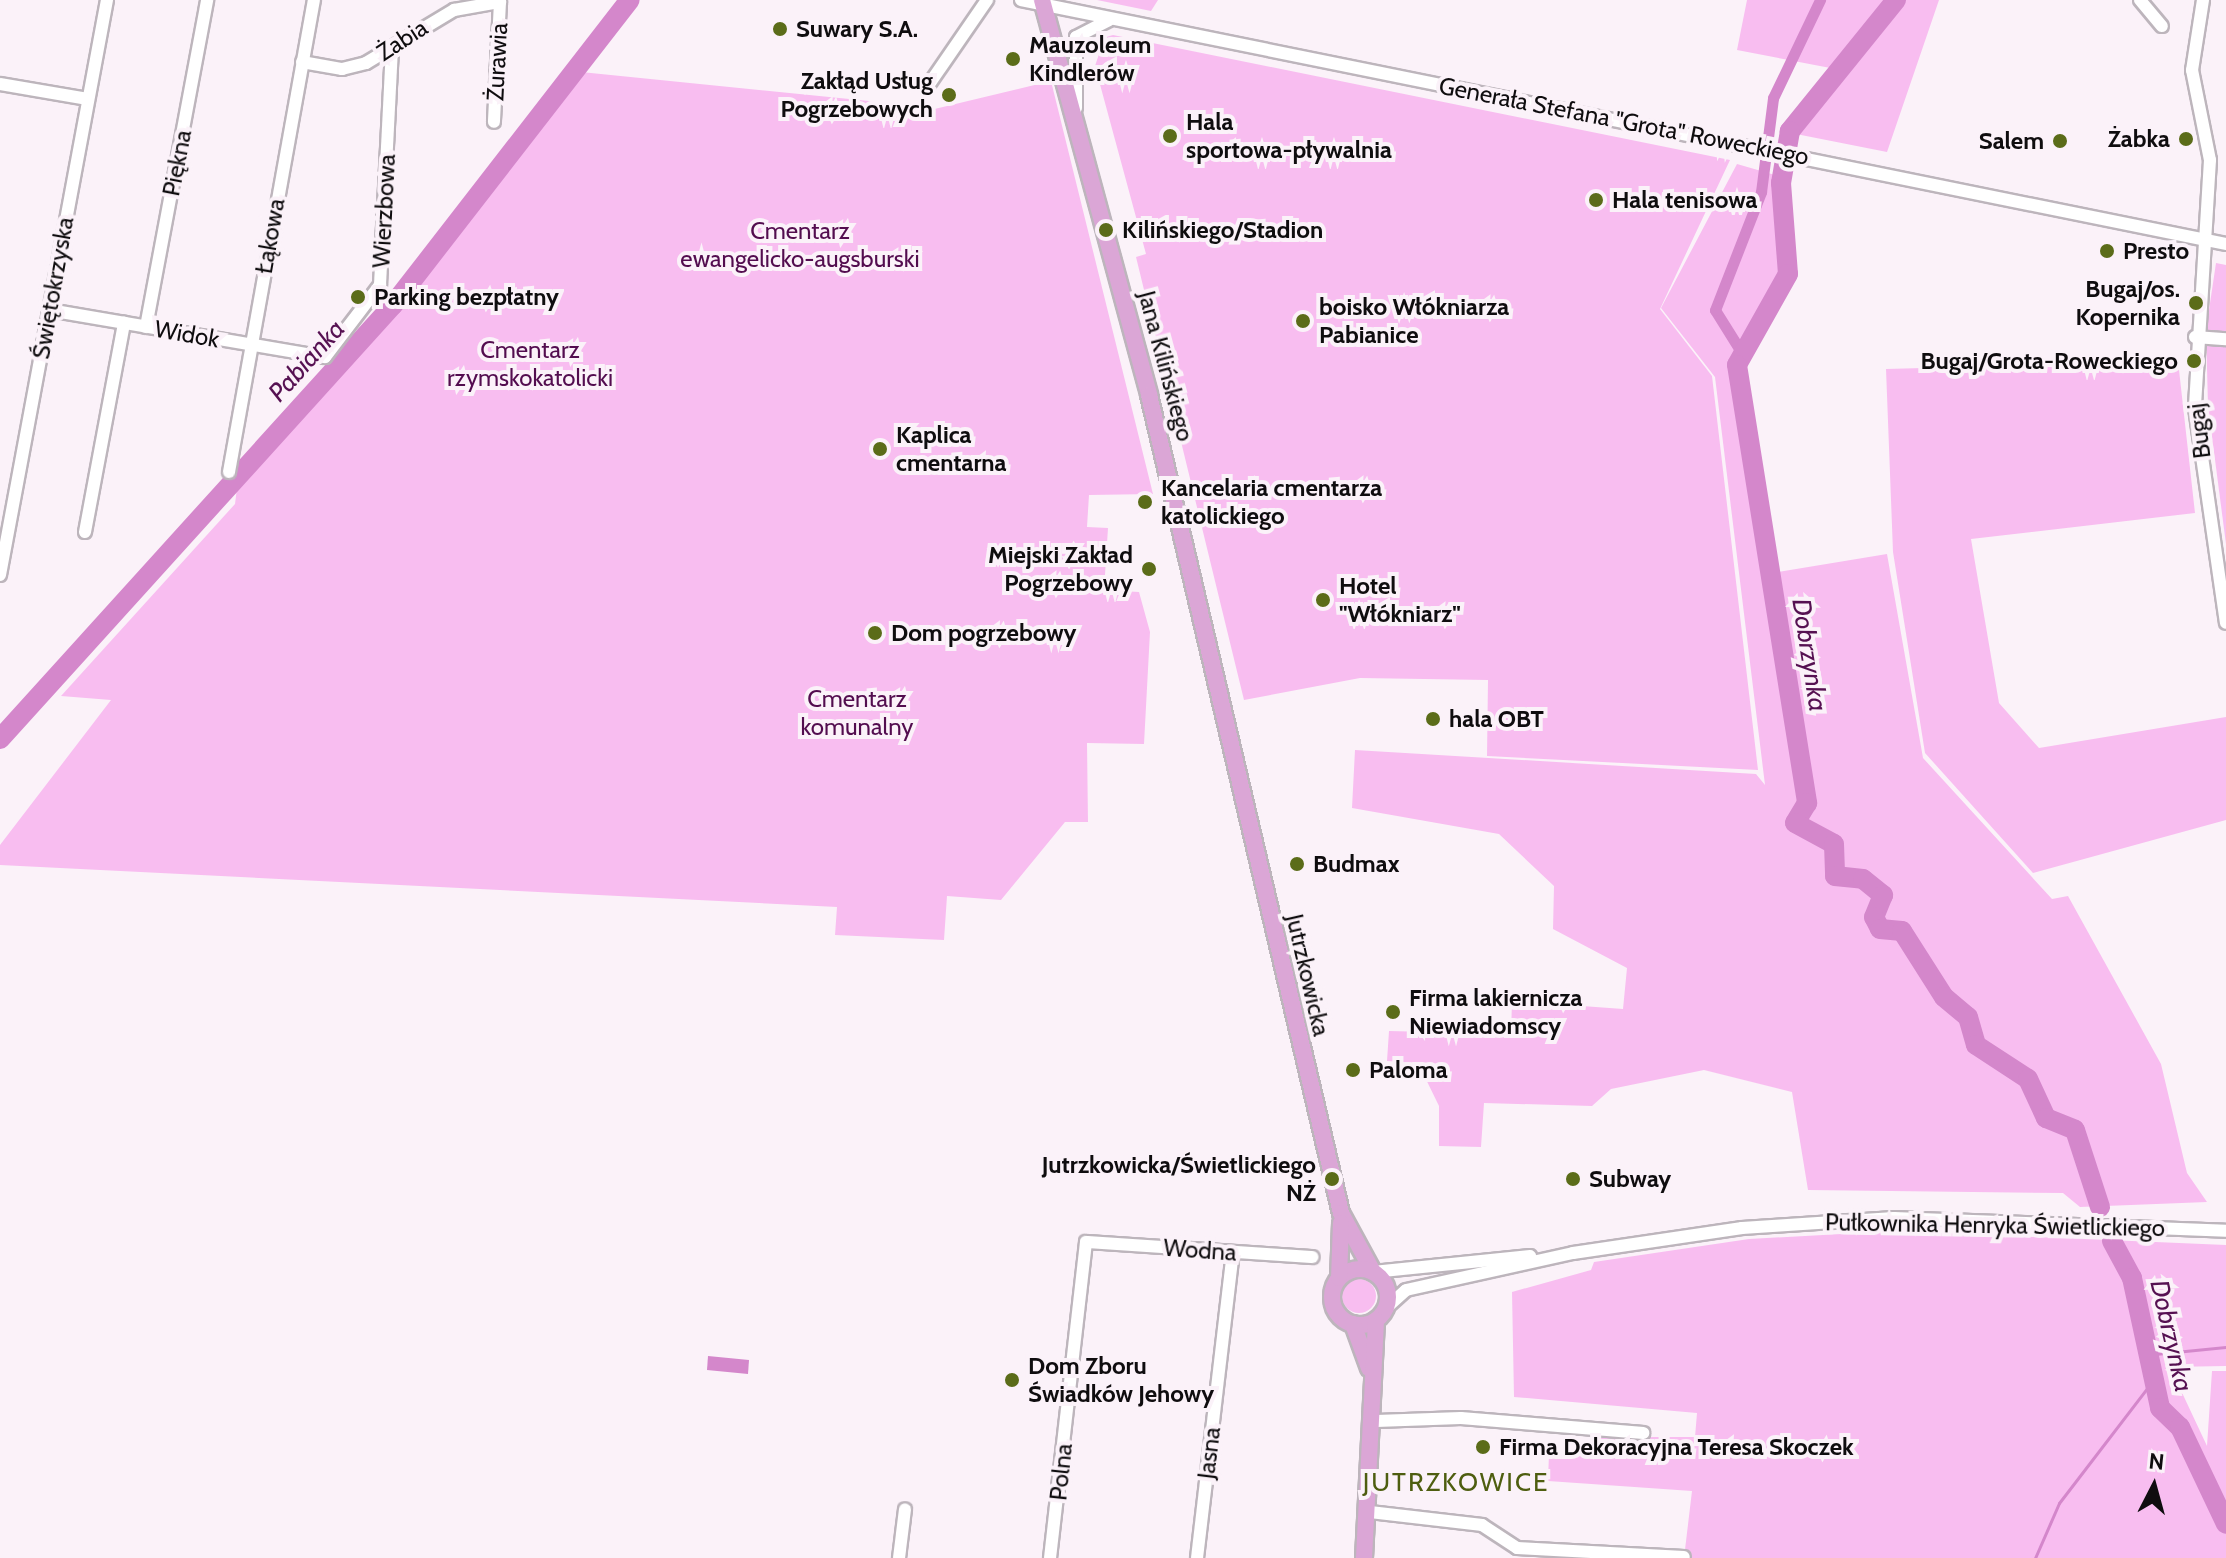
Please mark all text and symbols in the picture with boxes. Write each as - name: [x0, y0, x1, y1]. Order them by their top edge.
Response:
- street label: Żabia: [371, 13, 433, 67]
- place label: Suwary S.A.: [796, 15, 918, 43]
- marker: Suwary S.A.: [771, 20, 789, 38]
- street label: Żurawia: [481, 22, 513, 102]
- place label: Mauzoleum Kindlerów: [1029, 31, 1151, 87]
- marker: Mauzoleum Kindlerów: [1004, 50, 1022, 68]
- place label: Zakłąd Usług Pogrzebowych: [780, 67, 933, 123]
- street label: Generała Stefana "Grota" Roweckiego: [1437, 71, 1811, 171]
- marker: Zakłąd Usług Pogrzebowych: [940, 86, 958, 104]
- place label: Hala sportowa-pływalnia: [1186, 108, 1392, 164]
- place label: Żabka: [2108, 125, 2170, 153]
- marker: Hala sportowa-pływalnia: [1161, 127, 1179, 145]
- place label: Salem: [1979, 127, 2044, 155]
- street label: Piękna: [157, 128, 197, 198]
- marker: Żabka: [2177, 130, 2195, 148]
- marker: Salem: [2051, 132, 2069, 150]
- street label: Wierzbowa: [367, 153, 401, 269]
- place label: Hala tenisowa: [1612, 186, 1757, 214]
- marker: Hala tenisowa: [1587, 191, 1605, 209]
- street label: Łąkowa: [249, 196, 291, 276]
- street label: Świętokrzyska: [26, 215, 80, 361]
- place label: Kilińskiego/Stadion: [1122, 216, 1323, 244]
- park label: Cmentarz ewangelicko-augsburski: [680, 217, 920, 273]
- marker: Kilińskiego/Stadion: [1097, 221, 1115, 239]
- place label: Presto: [2123, 237, 2189, 265]
- marker: Presto: [2098, 242, 2116, 260]
- place label: Bugaj/os. Kopernika: [2076, 275, 2180, 331]
- place label: Parking bezpłatny: [374, 283, 559, 311]
- marker: Parking bezpłatny: [349, 288, 367, 306]
- street label: Jana Kilińskiego: [1132, 288, 1200, 444]
- place label: boisko Włókniarza Pabianice: [1319, 293, 1509, 349]
- marker: Bugaj/os. Kopernika: [2187, 294, 2205, 312]
- marker: boisko Włókniarza Pabianice: [1294, 312, 1312, 330]
- street label: Widok: [153, 314, 221, 354]
- water label: Pabianka: [262, 314, 352, 408]
- park label: Cmentarz rzymskokatolicki: [447, 336, 613, 392]
- place label: Bugaj/Grota-Roweckiego: [1921, 347, 2178, 375]
- marker: Bugaj/Grota-Roweckiego: [2185, 352, 2203, 370]
- street label: Bugaj: [2181, 402, 2217, 460]
- place label: Kaplica cmentarna: [896, 421, 1007, 477]
- marker: Kaplica cmentarna: [871, 440, 889, 458]
- place label: Kancelaria cmentarza katolickiego: [1161, 474, 1382, 530]
- marker: Kancelaria cmentarza katolickiego: [1136, 493, 1154, 511]
- place label: Miejski Zakład Pogrzebowy: [988, 541, 1133, 597]
- marker: Miejski Zakład Pogrzebowy: [1140, 560, 1158, 578]
- place label: Hotel "Włókniarz": [1339, 572, 1461, 628]
- marker: Hotel "Włókniarz": [1314, 591, 1332, 609]
- water label: Dobrzynka: [1785, 596, 1833, 714]
- place label: Dom pogrzebowy: [891, 619, 1076, 647]
- marker: Dom pogrzebowy: [866, 624, 884, 642]
- park label: Cmentarz komunalny: [801, 685, 913, 741]
- place label: hala OBT: [1449, 705, 1544, 733]
- marker: hala OBT: [1424, 710, 1442, 728]
- place label: Budmax: [1313, 850, 1399, 878]
- marker: Budmax: [1288, 855, 1306, 873]
- street label: Jutrzkowicka: [1280, 911, 1336, 1039]
- place label: Firma lakiernicza Niewiadomscy: [1409, 984, 1582, 1040]
- marker: Firma lakiernicza Niewiadomscy: [1384, 1003, 1402, 1021]
- place label: Paloma: [1369, 1056, 1448, 1084]
- marker: Paloma: [1344, 1061, 1362, 1079]
- place label: Jutrzkowicka/Świetlickiego NŻ: [1042, 1151, 1316, 1207]
- place label: Subway: [1589, 1165, 1671, 1193]
- marker: Jutrzkowicka/Świetlickiego NŻ: [1323, 1170, 1341, 1188]
- marker: Subway: [1564, 1170, 1582, 1188]
- street label: Pułkownika Henryka Świetlickiego: [1825, 1208, 2165, 1242]
- street label: Wodna: [1162, 1233, 1238, 1267]
- water label: Dobrzynka: [2143, 1277, 2199, 1395]
- place label: Dom Zboru Świadków Jehowy: [1028, 1352, 1214, 1408]
- marker: Dom Zboru Świadków Jehowy: [1003, 1371, 1021, 1389]
- street label: Jasna: [1192, 1425, 1226, 1481]
- place label: Firma Dekoracyjna Teresa Skoczek: [1499, 1433, 1854, 1461]
- marker: Firma Dekoracyjna Teresa Skoczek: [1474, 1438, 1492, 1456]
- street label: Polna: [1044, 1442, 1078, 1502]
- north arrow: [2114, 1446, 2194, 1526]
- text: N: [2147, 1447, 2166, 1476]
- district label: JUTRZKOWICE: [1363, 1467, 1549, 1499]

